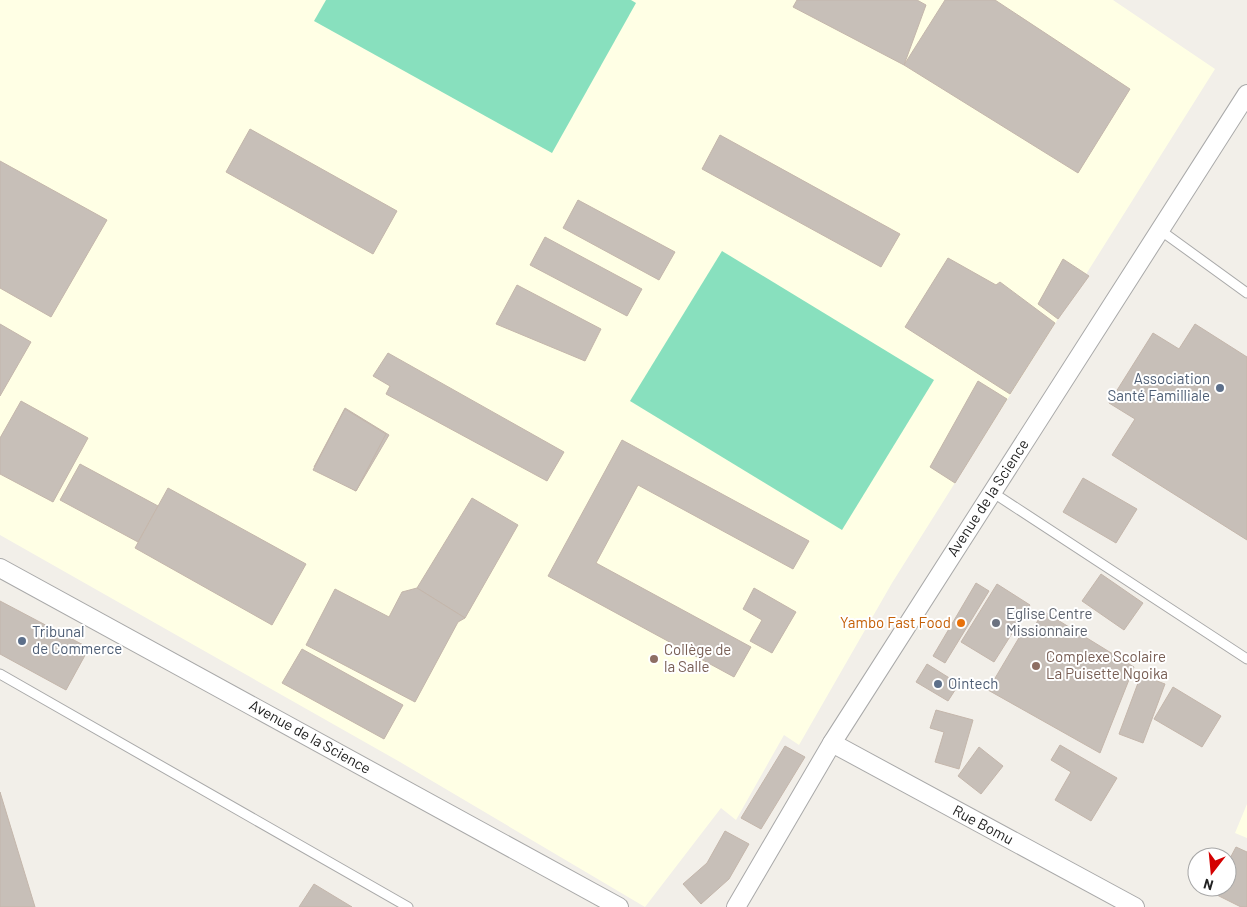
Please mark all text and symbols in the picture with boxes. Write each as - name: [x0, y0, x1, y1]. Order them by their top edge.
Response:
- place label: Association Santé Familliale: [1108, 369, 1210, 404]
- marker: Association Santé Familliale: [1214, 382, 1226, 394]
- street label: Avenue de la Science: [943, 435, 1032, 559]
- place label: Eglise Centre Missionnaire: [1006, 604, 1093, 639]
- place label: Yambo Fast Food: [840, 613, 951, 631]
- marker: Yambo Fast Food: [955, 617, 967, 629]
- marker: Eglise Centre Missionnaire: [990, 617, 1002, 629]
- place label: Tribunal de Commerce: [32, 622, 122, 657]
- marker: Tribunal de Commerce: [16, 635, 28, 647]
- place label: Collège de la Salle: [664, 640, 731, 675]
- place label: Complexe Scolaire La Puisette Ngoika: [1046, 647, 1168, 682]
- marker: Collège de la Salle: [648, 653, 660, 665]
- marker: Complexe Scolaire La Puisette Ngoika: [1030, 660, 1042, 672]
- place label: Ointech: [948, 674, 998, 692]
- marker: Ointech: [932, 678, 944, 690]
- street label: Avenue de la Science: [247, 695, 374, 777]
- street label: Rue Bomu: [950, 801, 1017, 848]
- north arrow: [1187, 847, 1237, 897]
- text: N: [1201, 876, 1215, 894]

